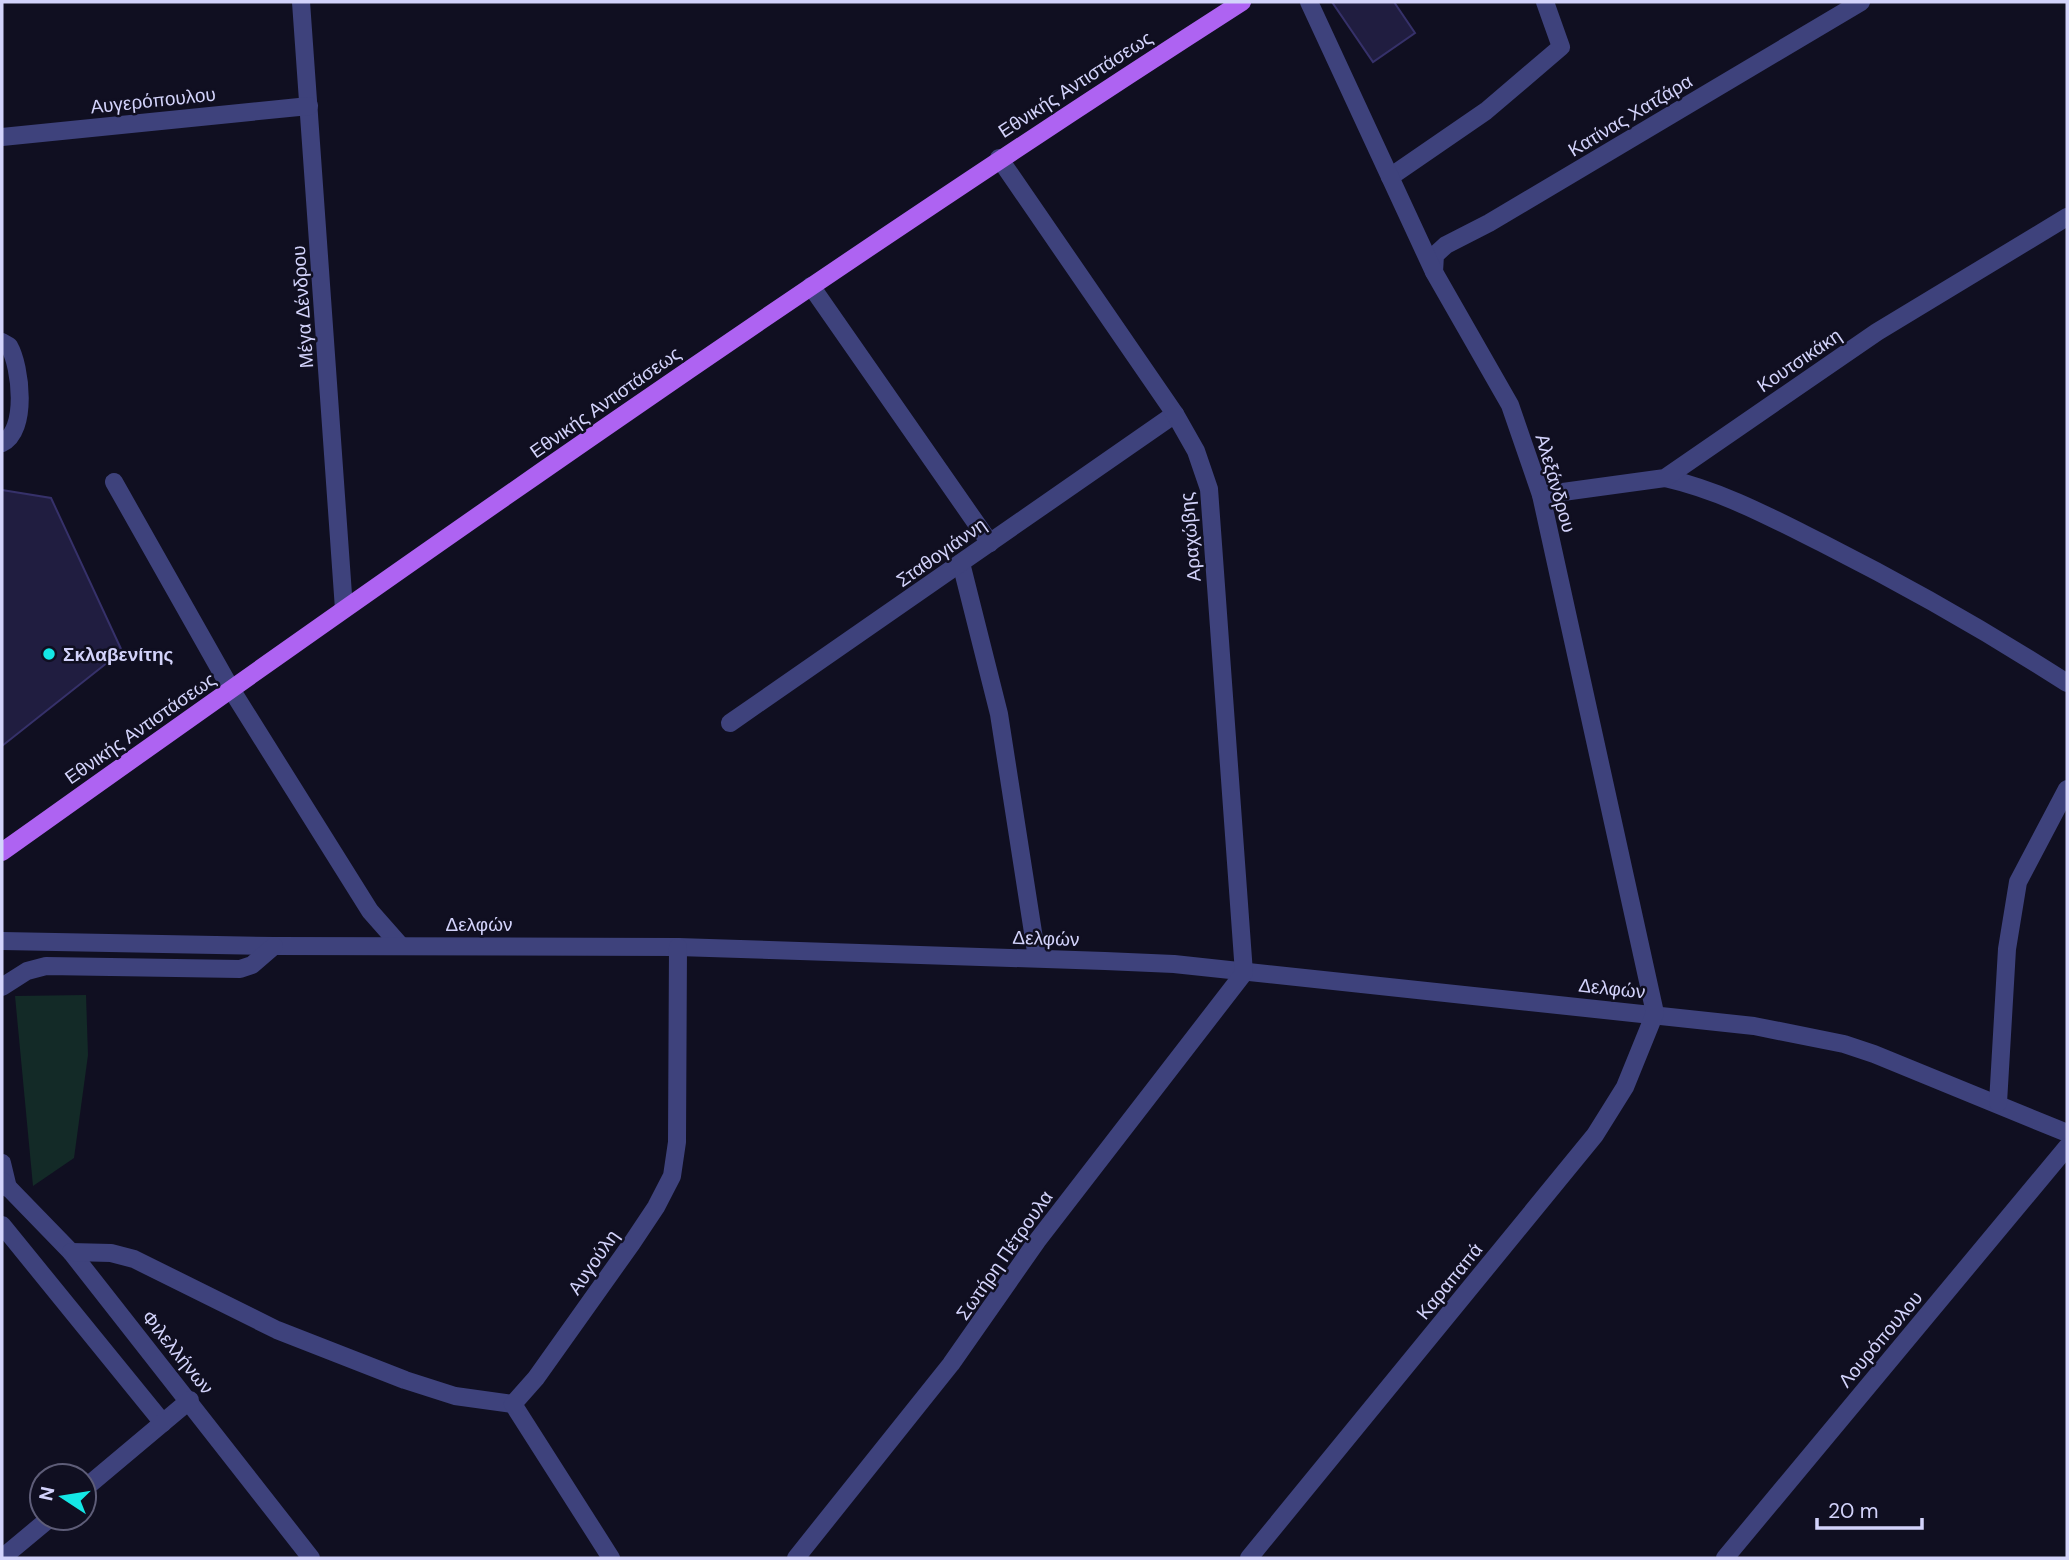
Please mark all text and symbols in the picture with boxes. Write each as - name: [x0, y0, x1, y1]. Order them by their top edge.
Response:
- street label: Εθνικής Αντιστάσεως: [993, 25, 1157, 144]
- street label: Κατίνας Χατζάρα: [1564, 68, 1697, 162]
- street label: Αυγερόπουλου: [89, 81, 217, 120]
- street label: Μέγα Δένδρου: [286, 245, 319, 369]
- street label: Κουτσικάκη: [1752, 323, 1846, 398]
- street label: Εθνικής Αντιστάσεως: [525, 341, 686, 464]
- street label: Αλεξάνδρου: [1530, 431, 1582, 535]
- street label: Αραχώβης: [1174, 491, 1207, 583]
- street label: Σταθογιάννη: [891, 512, 991, 593]
- place label: Σκλαβενίτης: [63, 642, 174, 667]
- marker: Σκλαβενίτης: [41, 646, 57, 662]
- street label: Εθνικής Αντιστάσεως: [60, 667, 221, 790]
- street label: Δελφών: [446, 912, 512, 937]
- street label: Δελφών: [1012, 925, 1080, 952]
- street label: Δελφών: [1577, 973, 1647, 1004]
- street label: Σωτήρη Πέτρουλα: [950, 1186, 1058, 1325]
- street label: Αυγούλη: [562, 1225, 625, 1300]
- street label: Καραπαπά: [1411, 1238, 1488, 1325]
- street label: Λουρόπουλου: [1833, 1286, 1928, 1393]
- street label: Φιλελλήνων: [136, 1305, 219, 1399]
- north arrow: [28, 1462, 98, 1532]
- text: N: [33, 1484, 61, 1503]
- scale bar: [1817, 1486, 1922, 1530]
- text: 20 m: [1828, 1497, 1879, 1525]

